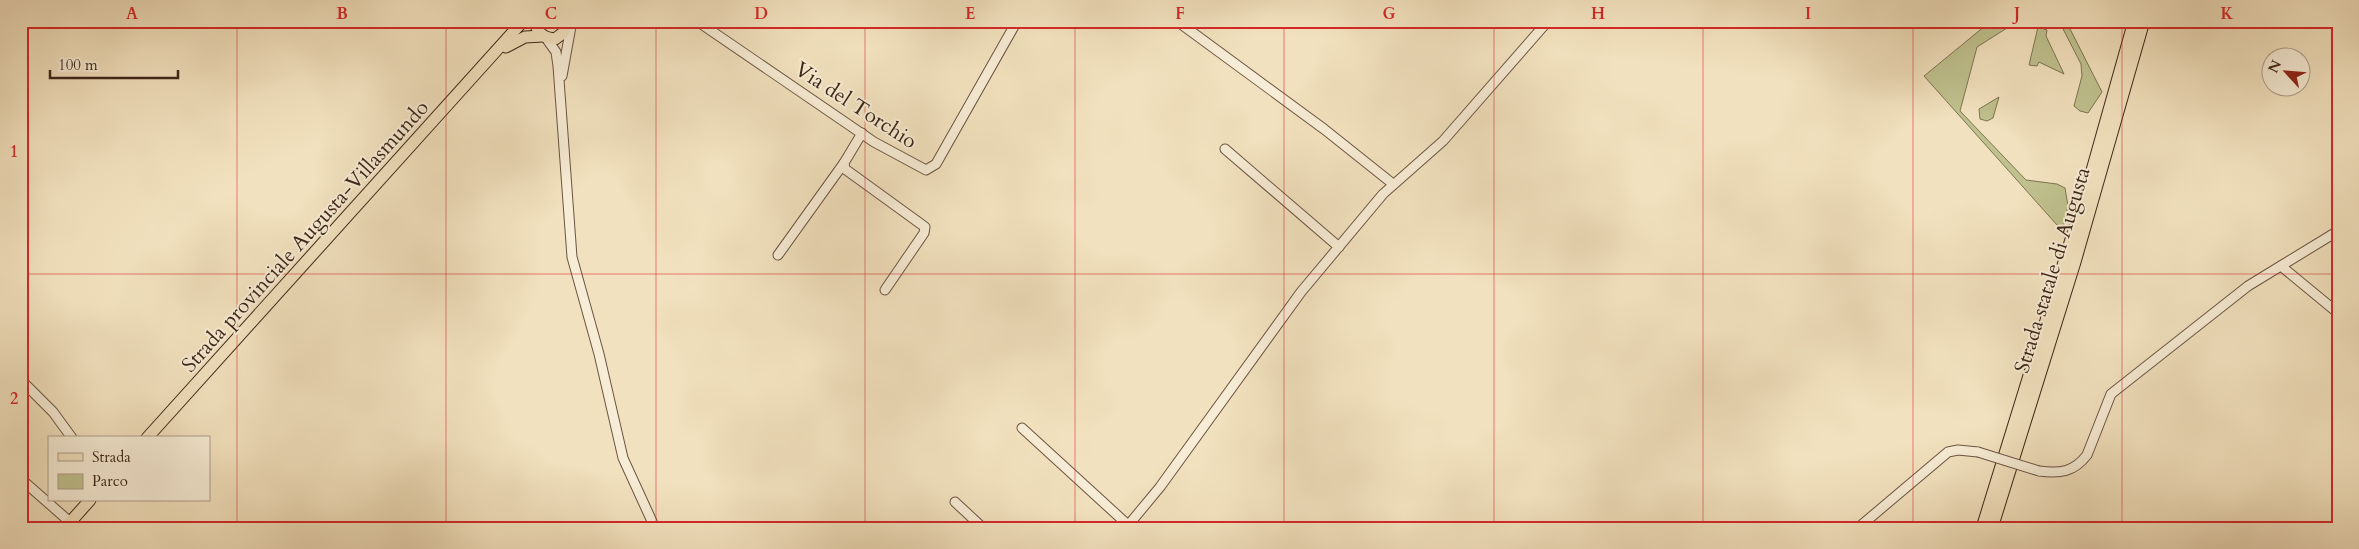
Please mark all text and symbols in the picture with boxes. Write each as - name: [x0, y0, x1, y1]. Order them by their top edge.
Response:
- text: A: [126, 3, 138, 25]
- text: B: [336, 3, 348, 25]
- text: C: [545, 3, 557, 25]
- text: D: [754, 3, 768, 25]
- text: E: [965, 3, 975, 25]
- text: F: [1175, 3, 1185, 25]
- text: G: [1382, 3, 1396, 25]
- text: H: [1591, 3, 1605, 25]
- text: I: [1805, 3, 1811, 25]
- text: J: [2012, 3, 2020, 25]
- text: K: [2221, 3, 2234, 25]
- scale bar: [50, 48, 178, 80]
- north arrow: [2262, 48, 2312, 98]
- text: 100 m: [58, 55, 98, 75]
- street label: Via del Torchio: [789, 55, 923, 156]
- text: N: [2264, 57, 2286, 76]
- street label: Strada provinciale Augusta-Villasmundo: [175, 94, 436, 379]
- text: 1: [10, 141, 18, 163]
- street label: Strada statale di Augusta: [2007, 164, 2098, 377]
- text: 2: [10, 388, 18, 410]
- legend: [48, 436, 210, 502]
- text: Strada: [92, 447, 131, 467]
- text: Parco: [92, 471, 128, 491]

